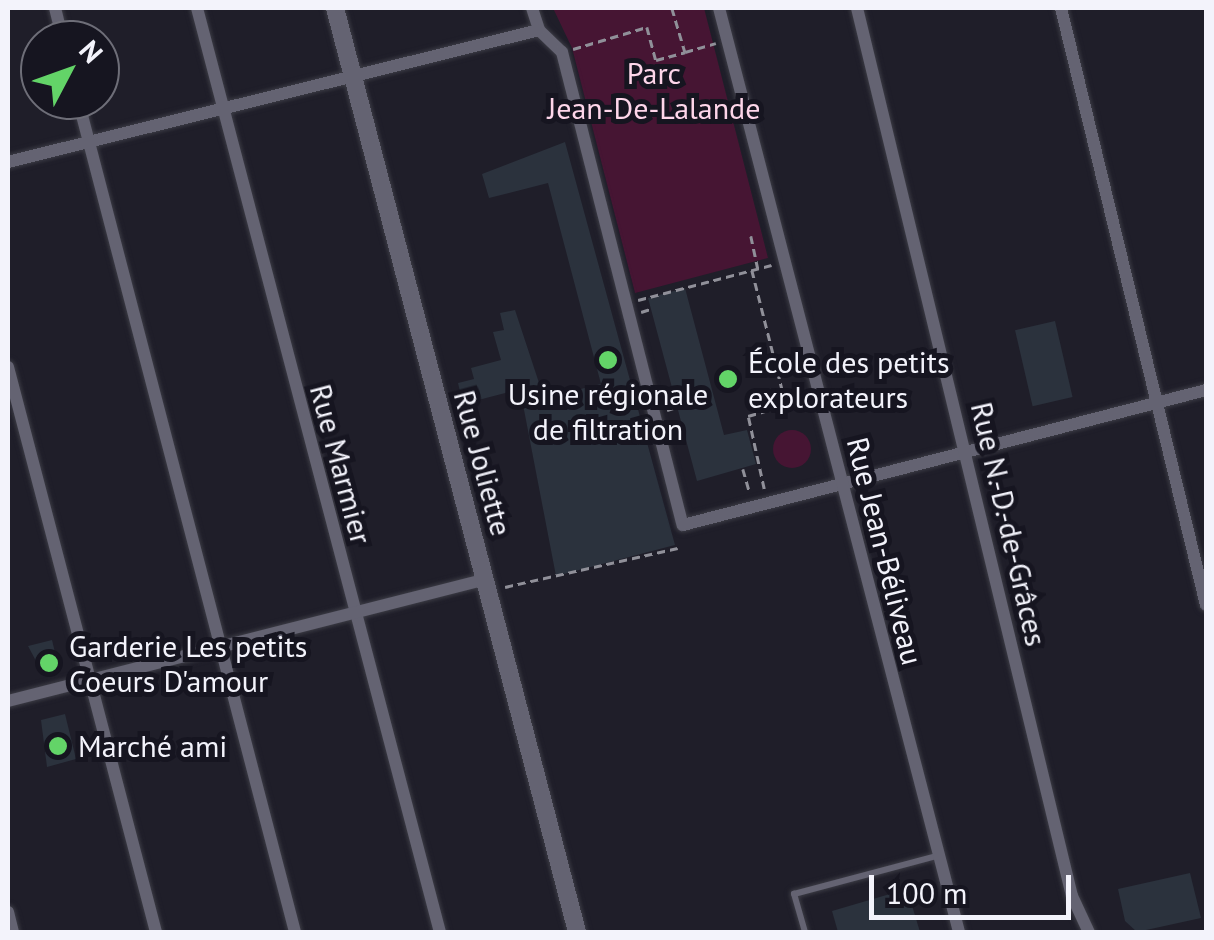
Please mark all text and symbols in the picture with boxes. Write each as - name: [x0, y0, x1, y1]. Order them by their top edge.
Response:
- north arrow: [20, 20, 120, 120]
- text: N: [72, 32, 112, 70]
- park label: Parc Jean-De-Lalande: [548, 55, 760, 126]
- place label: École des petits explorateurs: [748, 344, 950, 414]
- marker: Usine régionale de filtration: [597, 349, 619, 371]
- marker: École des petits explorateurs: [717, 368, 739, 390]
- place label: Usine régionale de filtration: [508, 376, 708, 446]
- street label: Rue Marmier: [302, 380, 380, 548]
- street label: Rue Joliette: [446, 386, 520, 540]
- street label: Rue N.-D.-de-Grâces: [963, 399, 1055, 649]
- street label: Rue Jean-Béliveau: [839, 434, 931, 668]
- place label: Garderie Les petits Coeurs D'amour: [69, 628, 307, 698]
- marker: Garderie Les petits Coeurs D'amour: [38, 652, 60, 674]
- place label: Marché ami: [78, 728, 227, 764]
- marker: Marché ami: [47, 735, 69, 757]
- scale bar: [874, 855, 1076, 917]
- text: 100 m: [886, 873, 967, 912]

